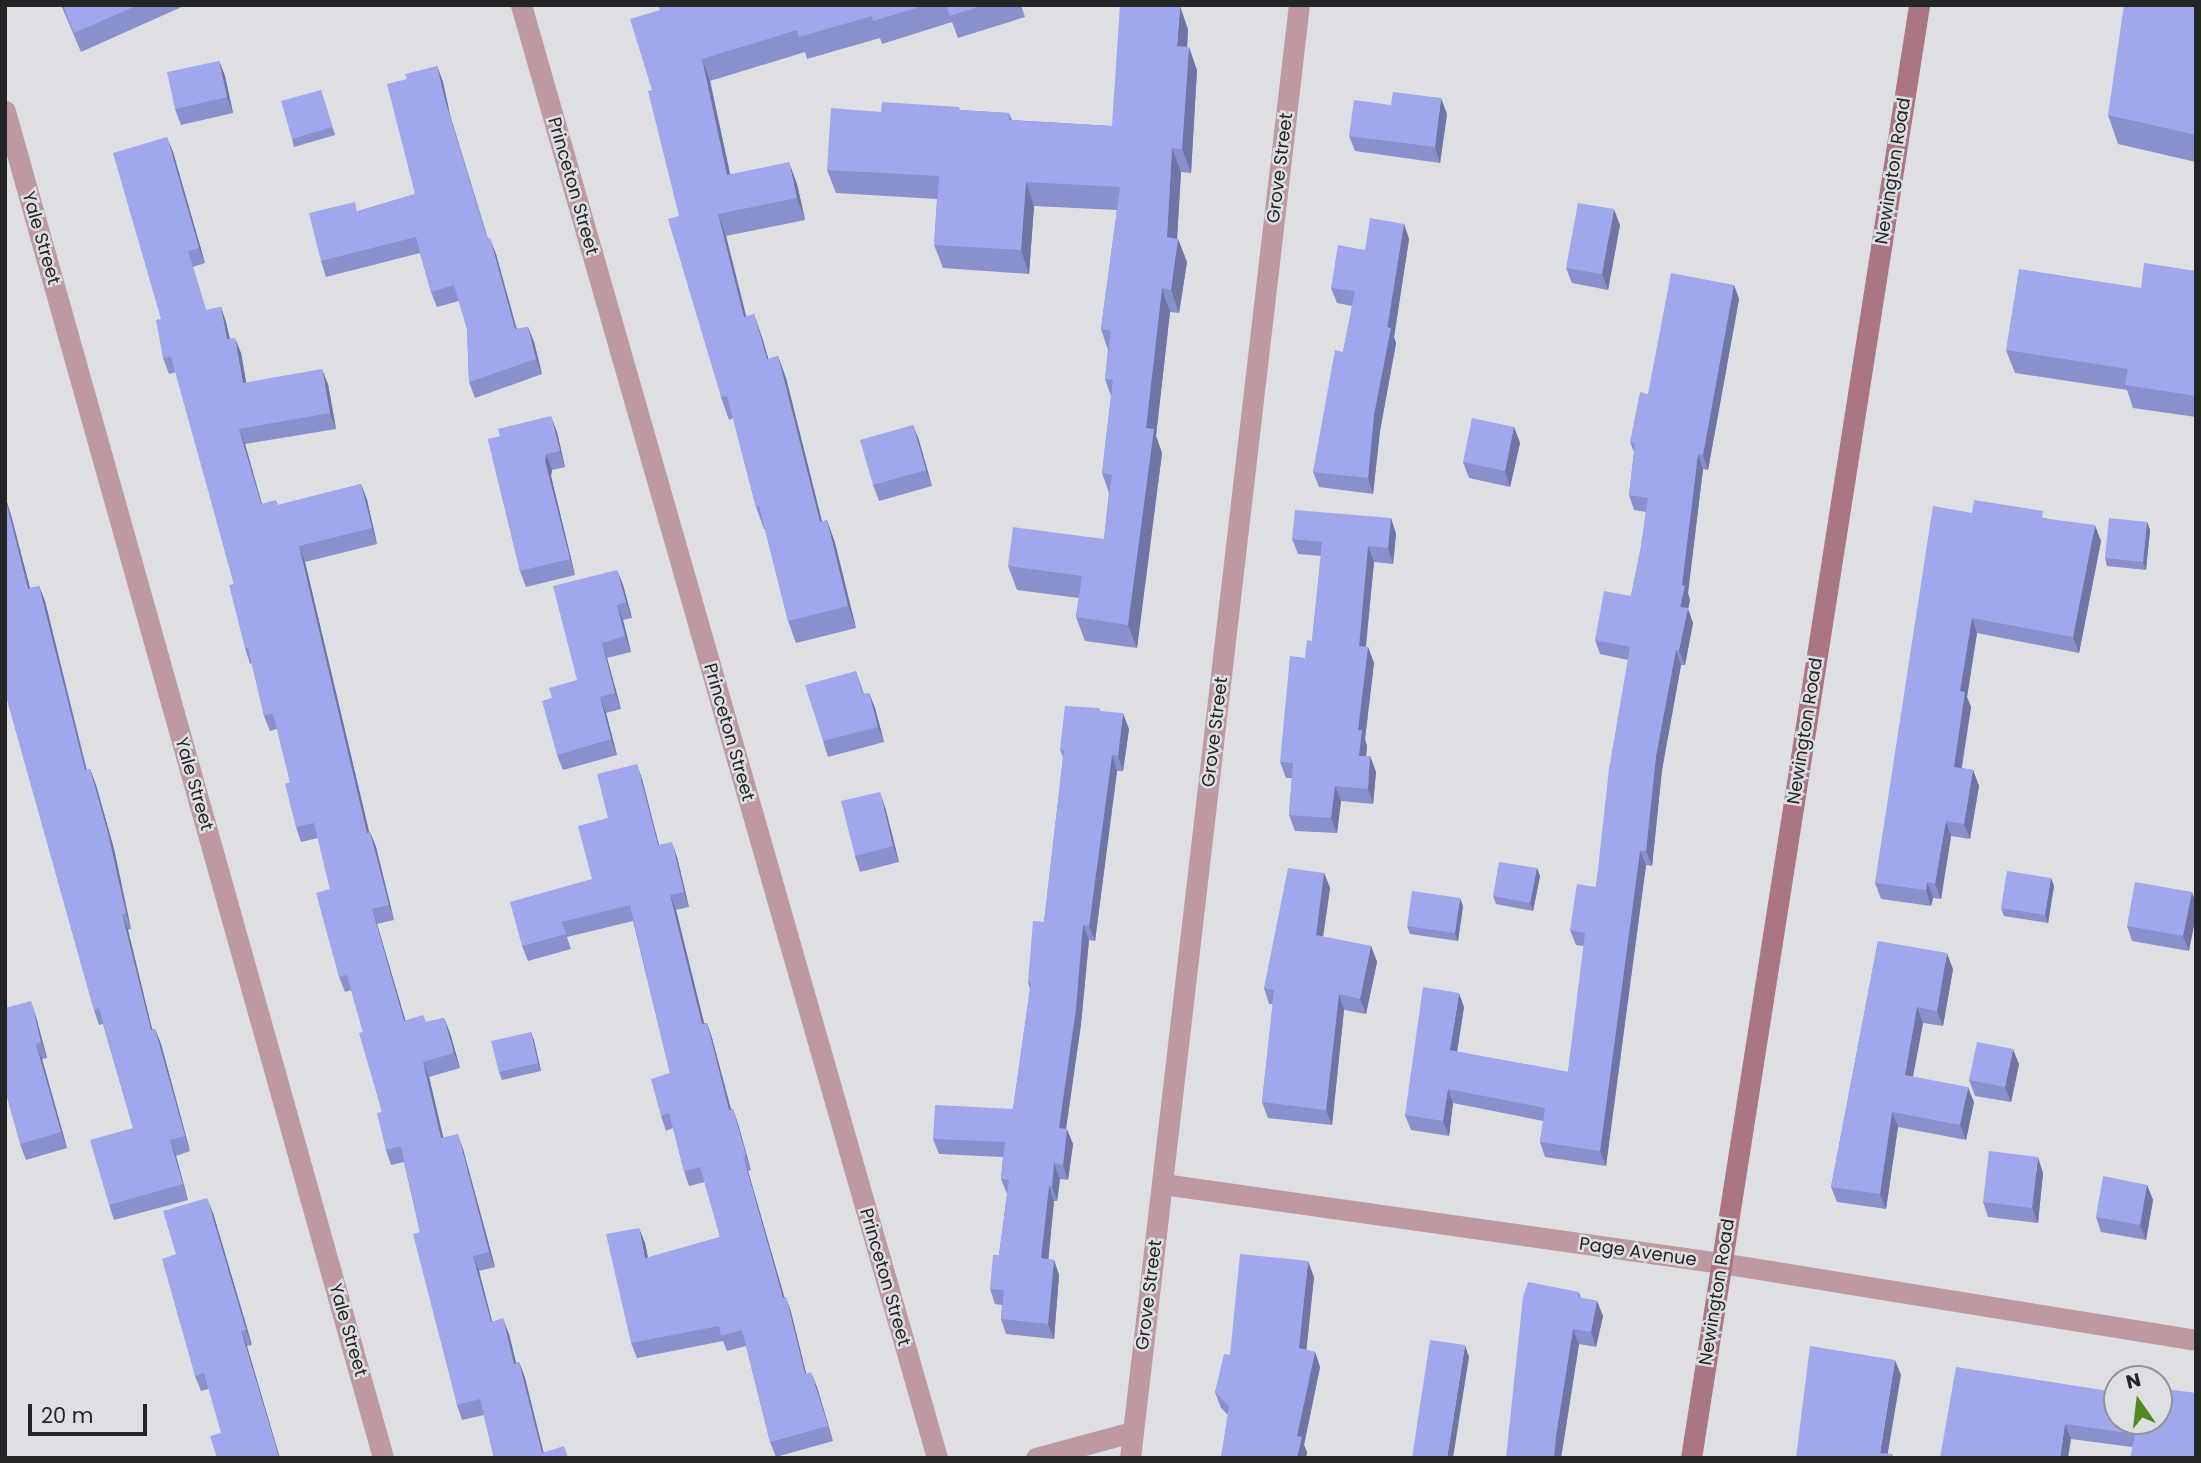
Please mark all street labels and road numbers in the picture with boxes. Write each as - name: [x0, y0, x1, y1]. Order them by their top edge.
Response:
- street label: Newington Road: [1871, 96, 1915, 246]
- street label: Grove Street: [1263, 112, 1297, 224]
- street label: Princeton Street: [543, 115, 603, 257]
- street label: Yale Street: [17, 189, 65, 287]
- street label: Newington Road: [1783, 656, 1827, 806]
- street label: Princeton Street: [699, 661, 759, 803]
- street label: Grove Street: [1198, 676, 1232, 788]
- street label: Yale Street: [170, 735, 218, 833]
- street label: Princeton Street: [855, 1206, 915, 1348]
- street label: Newington Road: [1695, 1217, 1739, 1367]
- street label: Page Avenue: [1578, 1233, 1698, 1271]
- street label: Grove Street: [1132, 1239, 1166, 1351]
- street label: Yale Street: [324, 1281, 372, 1379]

